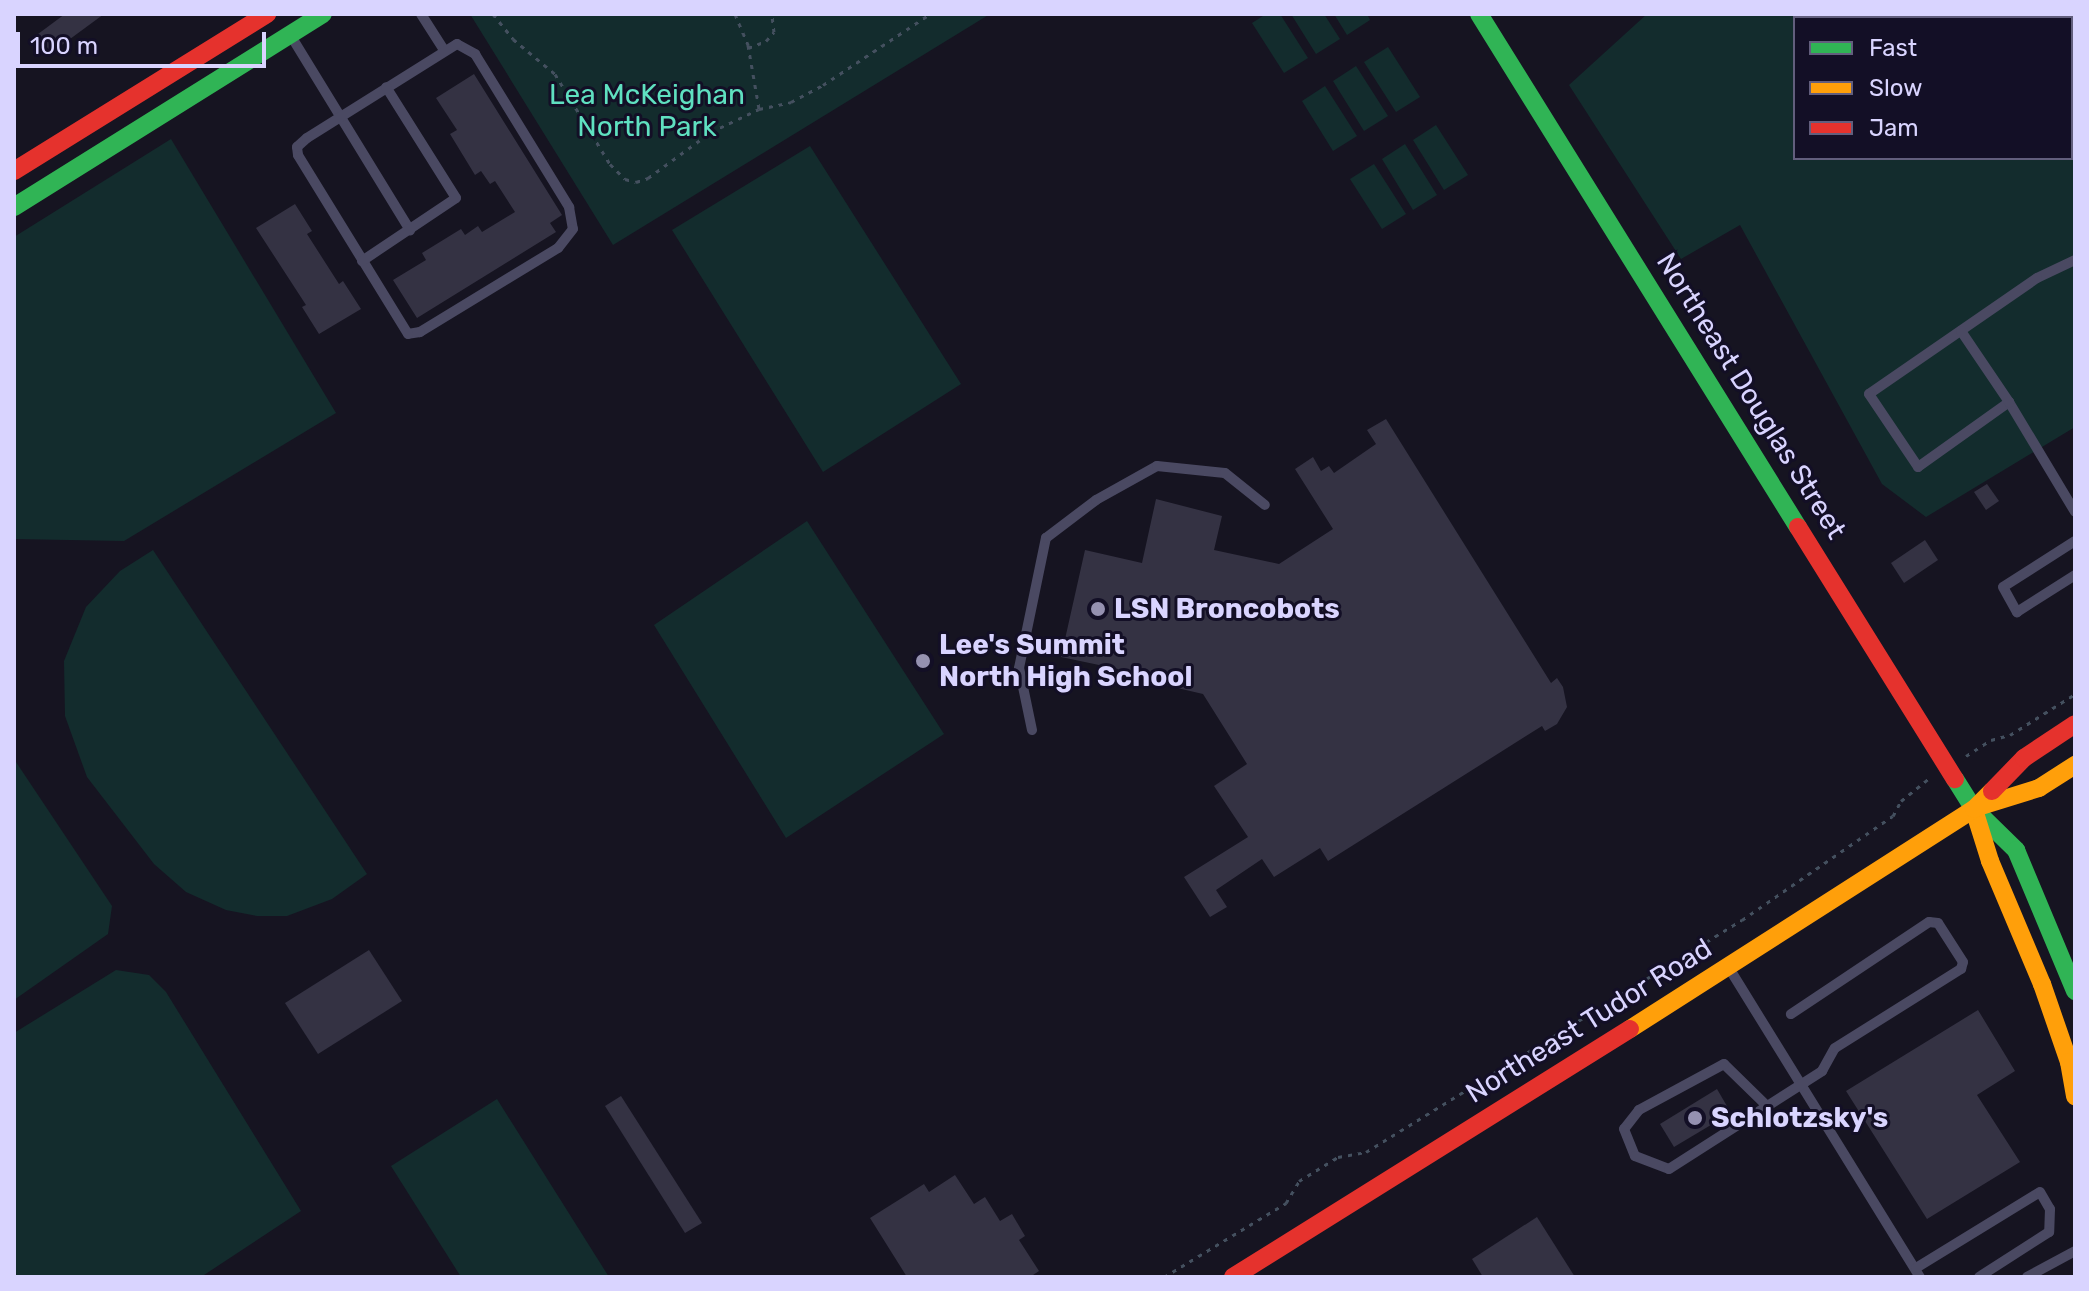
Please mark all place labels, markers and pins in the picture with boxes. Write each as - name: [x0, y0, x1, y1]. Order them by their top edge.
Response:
- place label: LSN Broncobots: [1114, 592, 1340, 626]
- marker: LSN Broncobots: [1089, 600, 1107, 618]
- place label: Lee's Summit North High School: [939, 628, 1192, 694]
- marker: Lee's Summit North High School: [914, 652, 932, 670]
- place label: Schlotzsky's: [1711, 1101, 1888, 1135]
- marker: Schlotzsky's: [1686, 1109, 1704, 1127]

